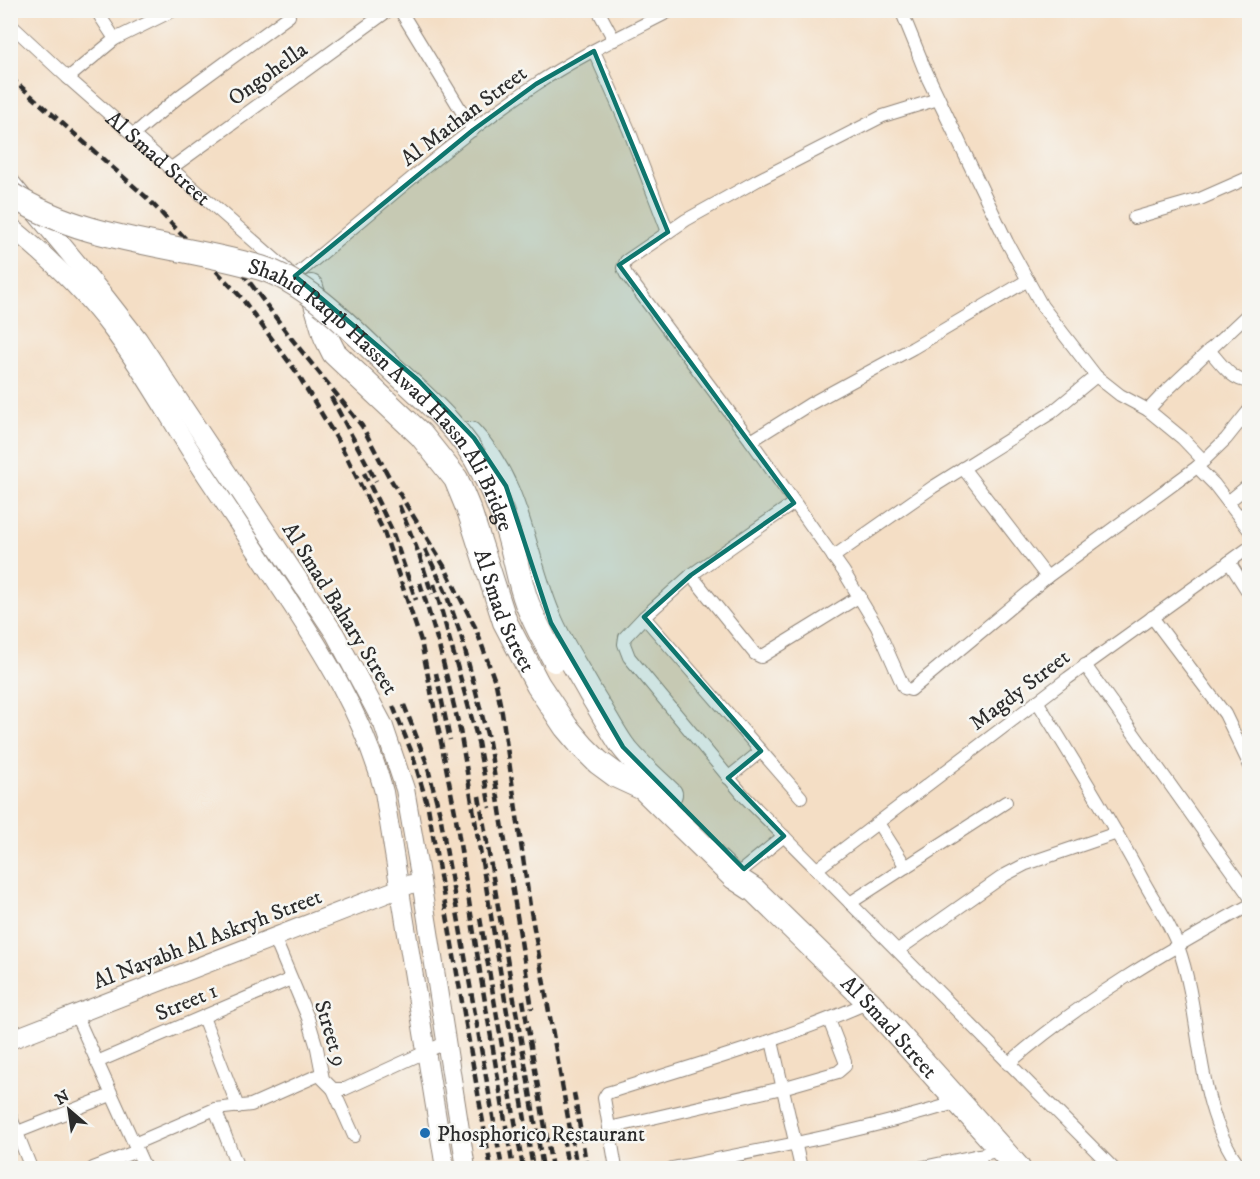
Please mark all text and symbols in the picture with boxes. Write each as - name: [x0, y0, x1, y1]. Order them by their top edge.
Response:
- street label: Ongohella: [223, 36, 313, 112]
- street label: Al Mathan Street: [395, 60, 532, 172]
- street label: Al Smad Street: [100, 106, 216, 212]
- street label: Shahid Raqib Hassn Awad Hassn Ali Bridge: [245, 253, 519, 535]
- street label: Al Smad Bahary Street: [276, 518, 404, 700]
- street label: Al Smad Street: [467, 546, 541, 677]
- street label: Magdy Street: [965, 644, 1075, 737]
- street label: Al Nayabh Al Askryh Street: [89, 883, 326, 995]
- street label: Al Smad Street: [835, 970, 943, 1084]
- street label: Street 1: [151, 977, 222, 1027]
- street label: Street 9: [308, 997, 353, 1070]
- north arrow: [39, 1080, 99, 1140]
- text: N: [52, 1086, 73, 1110]
- place label: Phosphorico Restaurant: [437, 1121, 645, 1148]
- marker: Phosphorico Restaurant: [418, 1126, 432, 1140]

